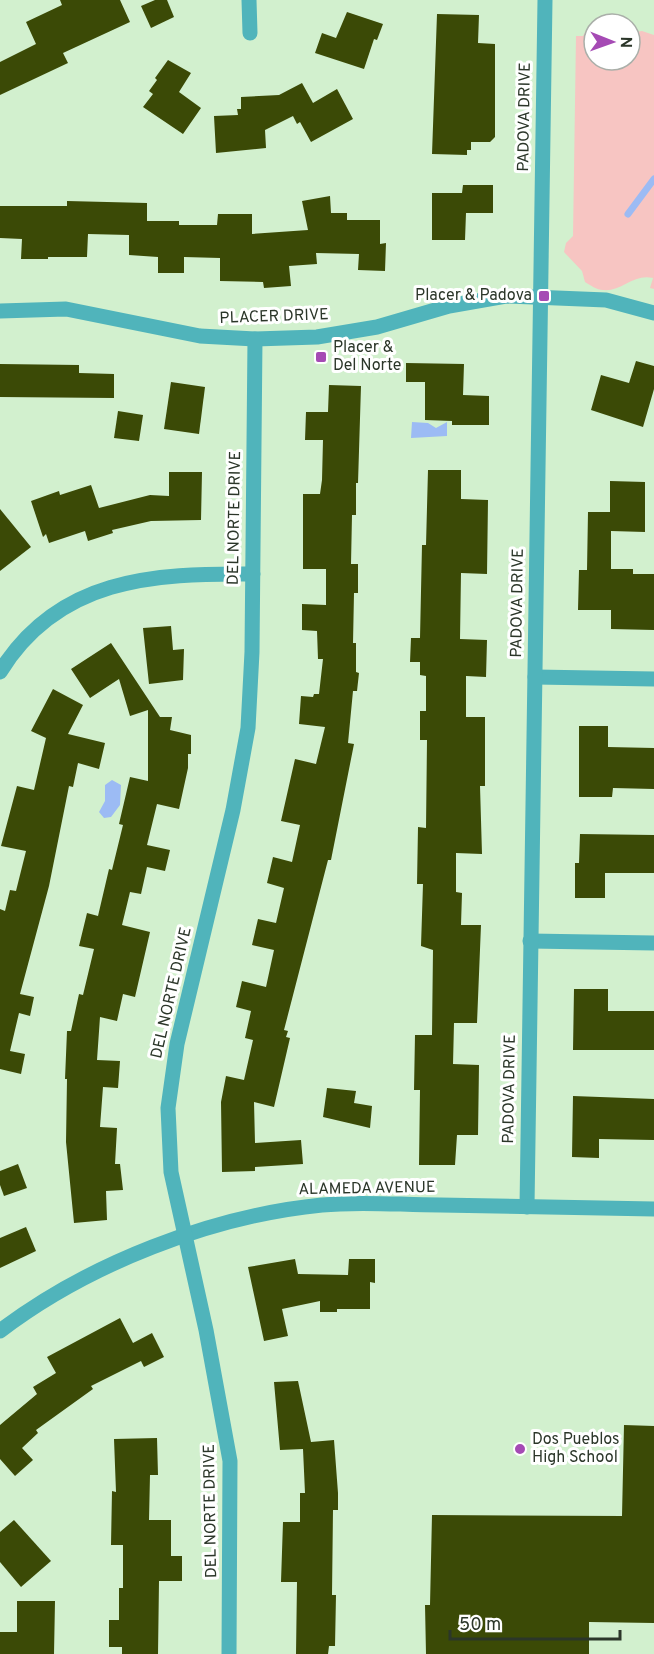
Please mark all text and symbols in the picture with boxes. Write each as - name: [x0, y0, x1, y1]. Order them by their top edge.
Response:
- north arrow: [582, 12, 642, 72]
- text: N: [615, 36, 635, 48]
- street label: PADOVA DRIVE: [514, 62, 536, 172]
- place label: Placer & Padova: [415, 286, 532, 306]
- marker: Placer & Padova: [537, 289, 551, 303]
- street label: PLACER DRIVE: [219, 305, 329, 329]
- place label: Placer & Del Norte: [333, 338, 401, 376]
- marker: Placer & Del Norte: [314, 350, 328, 364]
- street label: DEL NORTE DRIVE: [224, 451, 246, 585]
- street label: PADOVA DRIVE: [507, 548, 529, 658]
- street label: DEL NORTE DRIVE: [147, 925, 197, 1061]
- street label: PADOVA DRIVE: [499, 1034, 521, 1144]
- street label: ALAMEDA AVENUE: [298, 1178, 436, 1200]
- place label: Dos Pueblos High School: [532, 1430, 620, 1468]
- marker: Dos Pueblos High School: [513, 1442, 527, 1456]
- street label: DEL NORTE DRIVE: [200, 1444, 222, 1578]
- scale bar: [450, 1603, 620, 1641]
- text: 50 m: [459, 1614, 501, 1637]

